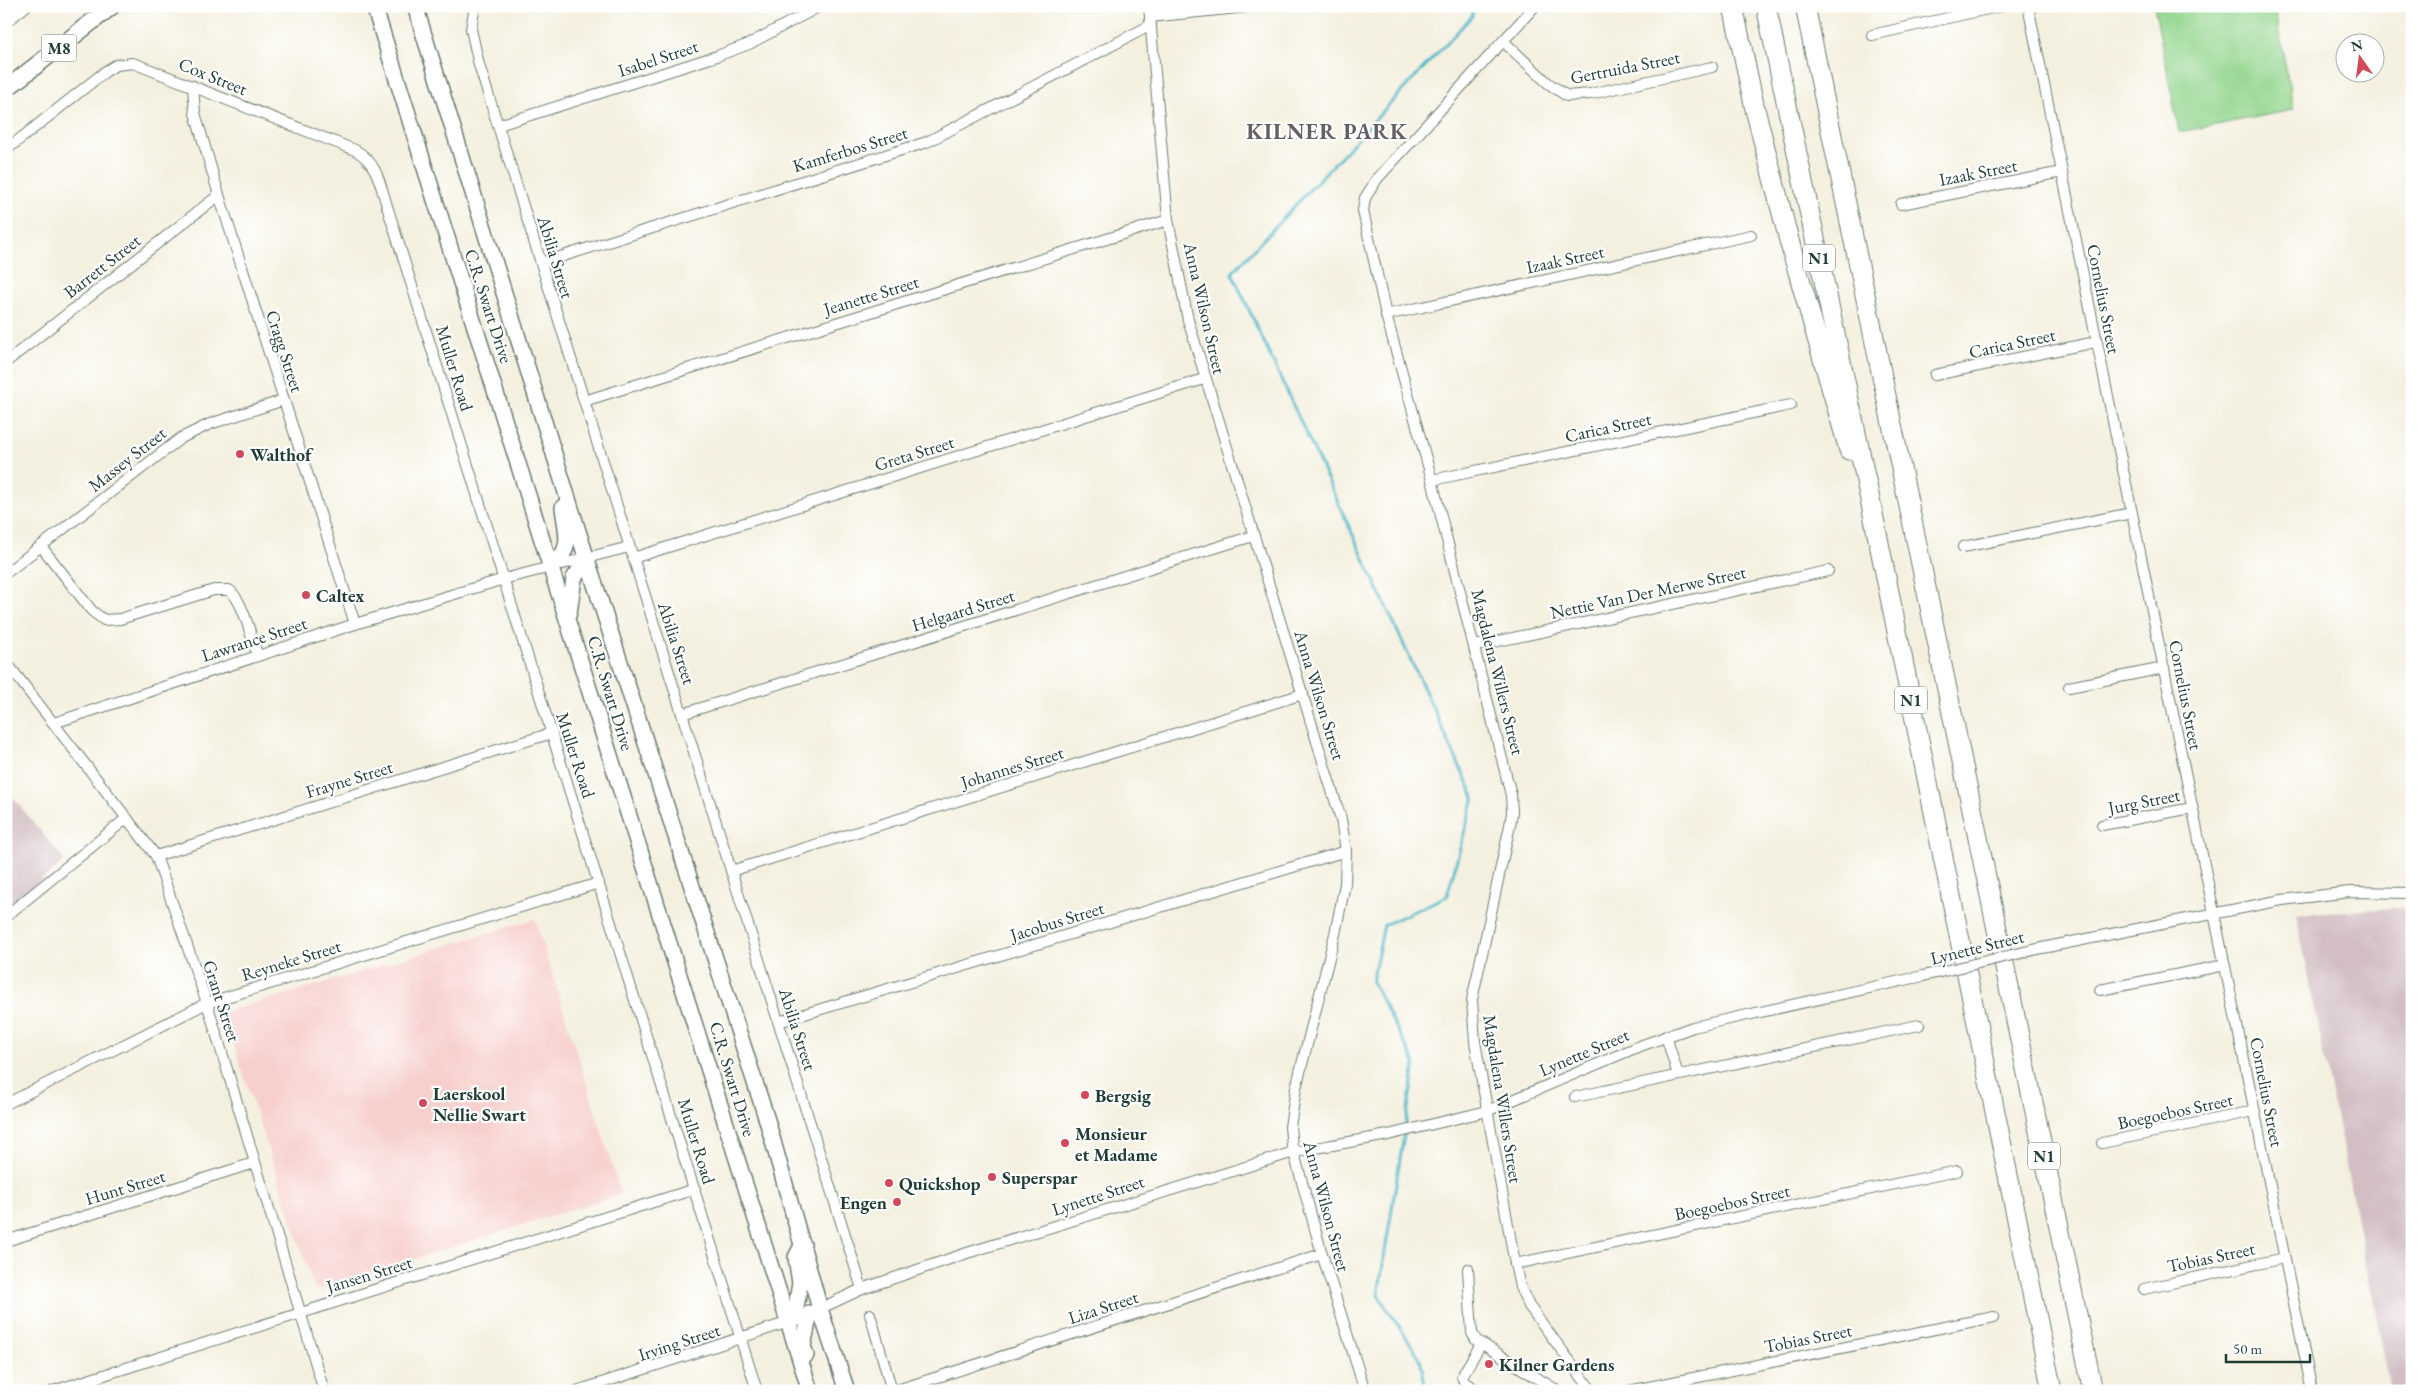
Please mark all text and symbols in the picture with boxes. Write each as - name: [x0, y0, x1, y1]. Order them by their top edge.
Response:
- north arrow: [2336, 32, 2386, 82]
- road number: M8: [42, 34, 76, 62]
- street label: Isabel Street: [615, 34, 701, 82]
- text: N: [2349, 35, 2365, 55]
- street label: Gertruida Street: [1568, 45, 1682, 89]
- street label: Cox Street: [175, 52, 251, 100]
- district label: KILNER PARK: [1246, 117, 1408, 146]
- street label: Kamferbos Street: [790, 121, 911, 177]
- street label: Izaak Street: [1937, 153, 2019, 191]
- street label: Abilia Street: [532, 212, 580, 301]
- street label: Barrett Street: [59, 229, 145, 303]
- street label: Anna Wilson Street: [1178, 239, 1231, 376]
- street label: Izaak Street: [1524, 239, 1606, 278]
- street label: Cornelius Street: [2082, 242, 2126, 356]
- road number: N1: [1803, 244, 1835, 272]
- street label: C.R. Swart Drive: [460, 246, 518, 366]
- street label: Jeanette Street: [819, 270, 922, 321]
- street label: Cragg Street: [261, 307, 309, 395]
- street label: Muller Road: [431, 322, 479, 415]
- street label: Carica Street: [1967, 323, 2058, 363]
- street label: Carica Street: [1563, 407, 1654, 447]
- street label: Massey Street: [83, 421, 171, 497]
- street label: Greta Street: [871, 430, 957, 476]
- place label: Walthof: [250, 443, 314, 466]
- marker: Walthof: [234, 448, 246, 460]
- street label: Nettie Van Der Merwe Street: [1548, 560, 1748, 624]
- street label: Helgaard Street: [909, 583, 1018, 637]
- place label: Caltex: [316, 584, 364, 607]
- street label: Magdalena Willers Street: [1466, 587, 1530, 758]
- marker: Caltex: [300, 589, 312, 601]
- street label: Abilia Street: [653, 598, 701, 687]
- street label: Lawrance Street: [198, 611, 310, 667]
- street label: Anna Wilson Street: [1289, 626, 1351, 763]
- street label: C.R. Swart Drive: [583, 633, 639, 753]
- street label: Cornelius Street: [2164, 638, 2208, 752]
- road number: N1: [1895, 686, 1927, 714]
- street label: Muller Road: [551, 709, 601, 802]
- street label: Johannes Street: [956, 740, 1066, 794]
- street label: Frayne Street: [303, 755, 396, 803]
- street label: Jurg Street: [2104, 783, 2182, 820]
- street label: Jacobus Street: [1005, 896, 1107, 947]
- street label: Lynette Street: [1928, 924, 2026, 970]
- street label: Reyneke Street: [238, 934, 344, 986]
- street label: Grant Street: [198, 957, 246, 1045]
- street label: Abilia Street: [774, 984, 822, 1073]
- street label: Magdalena Willers Street: [1478, 1013, 1528, 1185]
- street label: C.R. Swart Drive: [705, 1019, 761, 1139]
- street label: Lynette Street: [1536, 1023, 1633, 1081]
- street label: Cornelius Street: [2245, 1035, 2289, 1149]
- place label: Laerskool Nellie Swart: [433, 1082, 526, 1126]
- place label: Bergsig: [1095, 1084, 1152, 1107]
- street label: Boegoebos Street: [2115, 1087, 2235, 1134]
- marker: Bergsig: [1079, 1089, 1091, 1101]
- street label: Muller Road: [673, 1095, 721, 1188]
- marker: Laerskool Nellie Swart: [417, 1097, 429, 1109]
- place label: Monsieur et Madame: [1075, 1122, 1158, 1166]
- marker: Monsieur et Madame: [1059, 1137, 1071, 1149]
- street label: Anna Wilson Street: [1298, 1137, 1356, 1274]
- road number: N1: [2028, 1142, 2060, 1170]
- street label: Hunt Street: [82, 1164, 168, 1210]
- place label: Superspar: [1002, 1166, 1078, 1189]
- street label: Lynette Street: [1049, 1169, 1147, 1221]
- marker: Superspar: [986, 1171, 998, 1183]
- place label: Quickshop: [899, 1172, 981, 1195]
- marker: Quickshop: [883, 1177, 895, 1189]
- street label: Boegoebos Street: [1672, 1178, 1792, 1225]
- place label: Engen: [840, 1191, 887, 1214]
- marker: Engen: [891, 1196, 903, 1208]
- street label: Tobias Street: [2165, 1236, 2257, 1277]
- street label: Jansen Street: [322, 1250, 415, 1298]
- street label: Liza Street: [1065, 1285, 1141, 1329]
- street label: Irving Street: [635, 1318, 723, 1366]
- street label: Tobias Street: [1762, 1318, 1854, 1358]
- scale bar: [2226, 1332, 2309, 1364]
- text: 50 m: [2233, 1339, 2262, 1358]
- place label: Kilner Gardens: [1499, 1353, 1614, 1376]
- marker: Kilner Gardens: [1483, 1358, 1495, 1370]

